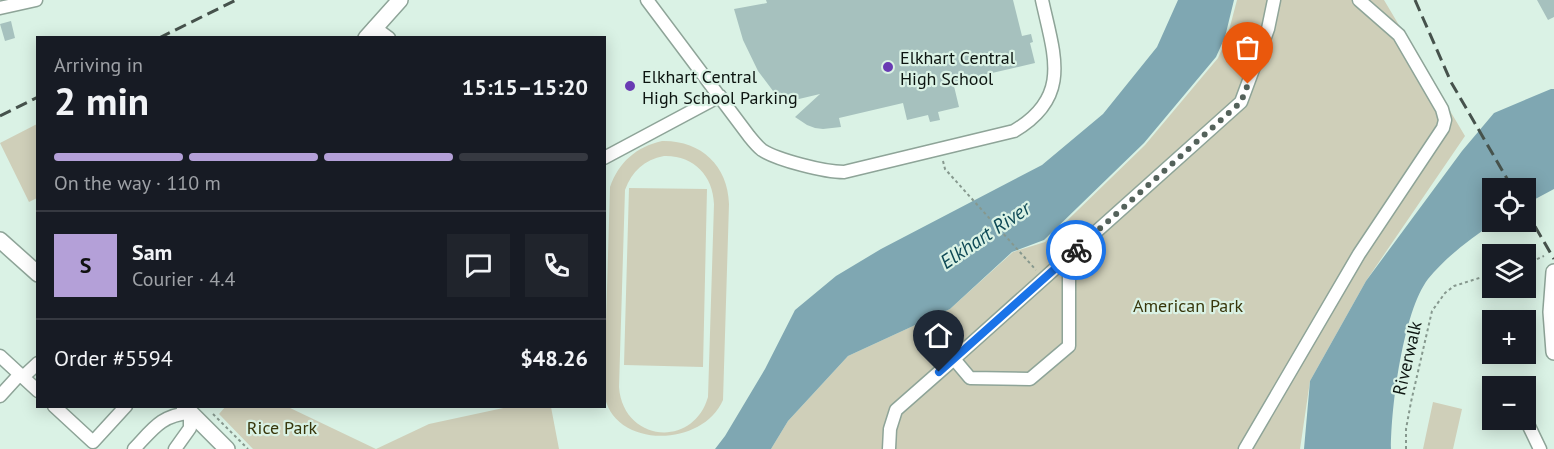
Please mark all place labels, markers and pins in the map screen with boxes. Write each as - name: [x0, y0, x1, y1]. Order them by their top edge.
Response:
- pin: [1222, 22, 1273, 84]
- place label: Elkhart Central High School: [900, 46, 1016, 90]
- marker: Elkhart Central High School: [881, 60, 895, 74]
- place label: Elkhart Central High School Parking: [642, 65, 798, 109]
- marker: Elkhart Central High School Parking: [623, 79, 637, 93]
- pin: [913, 310, 964, 372]

